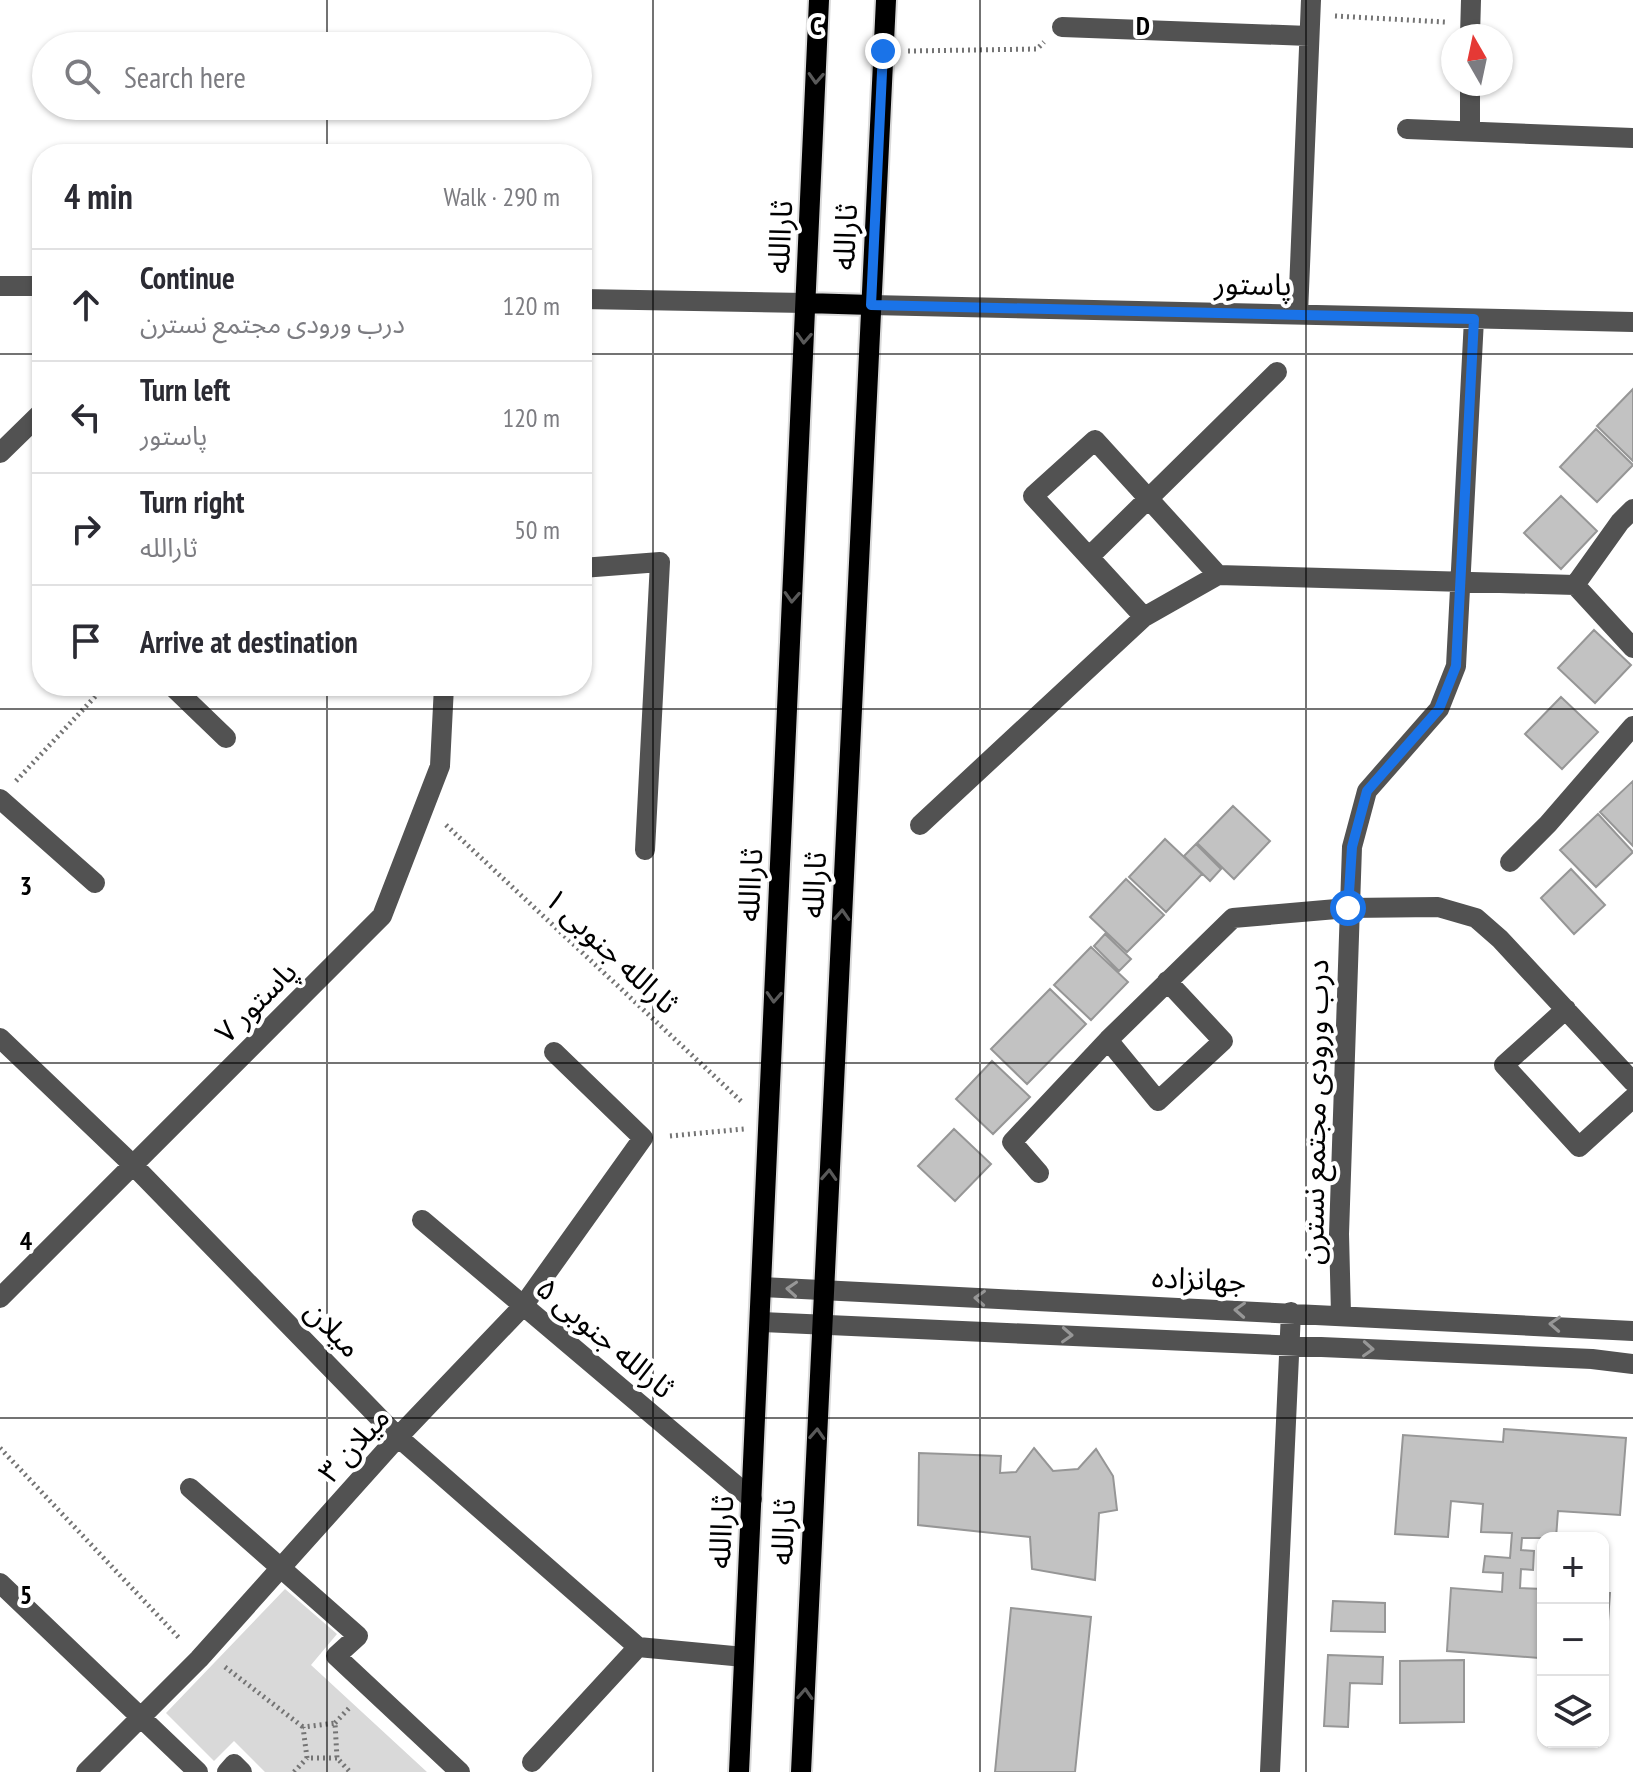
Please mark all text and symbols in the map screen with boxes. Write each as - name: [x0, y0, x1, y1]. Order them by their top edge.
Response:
- text: C: [810, 9, 822, 42]
- text: D: [1136, 9, 1150, 42]
- north arrow: [1441, 24, 1513, 96]
- search box: [32, 32, 592, 120]
- route end: [865, 33, 901, 69]
- icon: search: [60, 54, 104, 98]
- text: Search here: [124, 57, 246, 96]
- one-way arrow: [807, 72, 824, 85]
- text: 4 min: [64, 174, 133, 218]
- text: Walk · 290 m: [443, 180, 560, 213]
- street label: ثاراالله: [758, 199, 800, 275]
- street label: ثارالله: [823, 203, 865, 271]
- text: Continue: [140, 258, 235, 297]
- street label: پاستور: [1213, 263, 1292, 304]
- icon: ahead: [64, 283, 108, 327]
- text: 120 m: [502, 289, 560, 322]
- text: درب ورودی مجتمع نسترن: [140, 307, 405, 340]
- one-way arrow: [796, 332, 813, 345]
- text: Turn left: [140, 370, 230, 409]
- icon: left: [64, 395, 108, 439]
- text: 120 m: [502, 401, 560, 434]
- text: پاستور: [140, 419, 207, 452]
- text: Turn right: [140, 482, 244, 521]
- icon: right: [64, 507, 108, 551]
- text: 50 m: [514, 513, 560, 546]
- text: ثارالله: [140, 531, 198, 564]
- one-way arrow: [784, 591, 801, 604]
- icon: arrive: [64, 619, 108, 663]
- text: Arrive at destination: [140, 622, 358, 661]
- street label: ثاراالله: [728, 847, 770, 923]
- street label: ثارالله: [792, 851, 834, 919]
- text: 3: [20, 869, 32, 902]
- street label: ثارالله جنوبی ۱: [537, 878, 687, 1022]
- route start: [1330, 890, 1366, 926]
- one-way arrow: [833, 908, 850, 921]
- street label: پاستور ۷: [205, 951, 305, 1051]
- street label: درب ورودی مجتمع نسترن: [1292, 959, 1340, 1265]
- one-way arrow: [766, 991, 783, 1004]
- one-way arrow: [820, 1168, 837, 1181]
- text: 4: [20, 1224, 33, 1257]
- street label: جهانزاده: [1151, 1256, 1247, 1300]
- street label: ثارالله جنوبی ۵: [529, 1268, 683, 1406]
- one-way arrow: [785, 1281, 798, 1298]
- one-way arrow: [973, 1290, 986, 1307]
- street label: میلان: [297, 1291, 371, 1365]
- one-way arrow: [1233, 1301, 1246, 1318]
- one-way arrow: [1548, 1316, 1561, 1333]
- one-way arrow: [1061, 1327, 1074, 1344]
- one-way arrow: [1362, 1340, 1375, 1357]
- street label: میلان ۳: [309, 1398, 397, 1490]
- one-way arrow: [808, 1427, 825, 1440]
- street label: ثاراالله: [699, 1494, 741, 1570]
- street label: ثارالله: [761, 1498, 803, 1566]
- map controls: [1537, 1532, 1609, 1748]
- button: +: [1537, 1532, 1609, 1604]
- text: 5: [20, 1578, 32, 1611]
- button: −: [1537, 1604, 1609, 1676]
- button: layers: [1537, 1676, 1609, 1748]
- one-way arrow: [796, 1687, 813, 1700]

